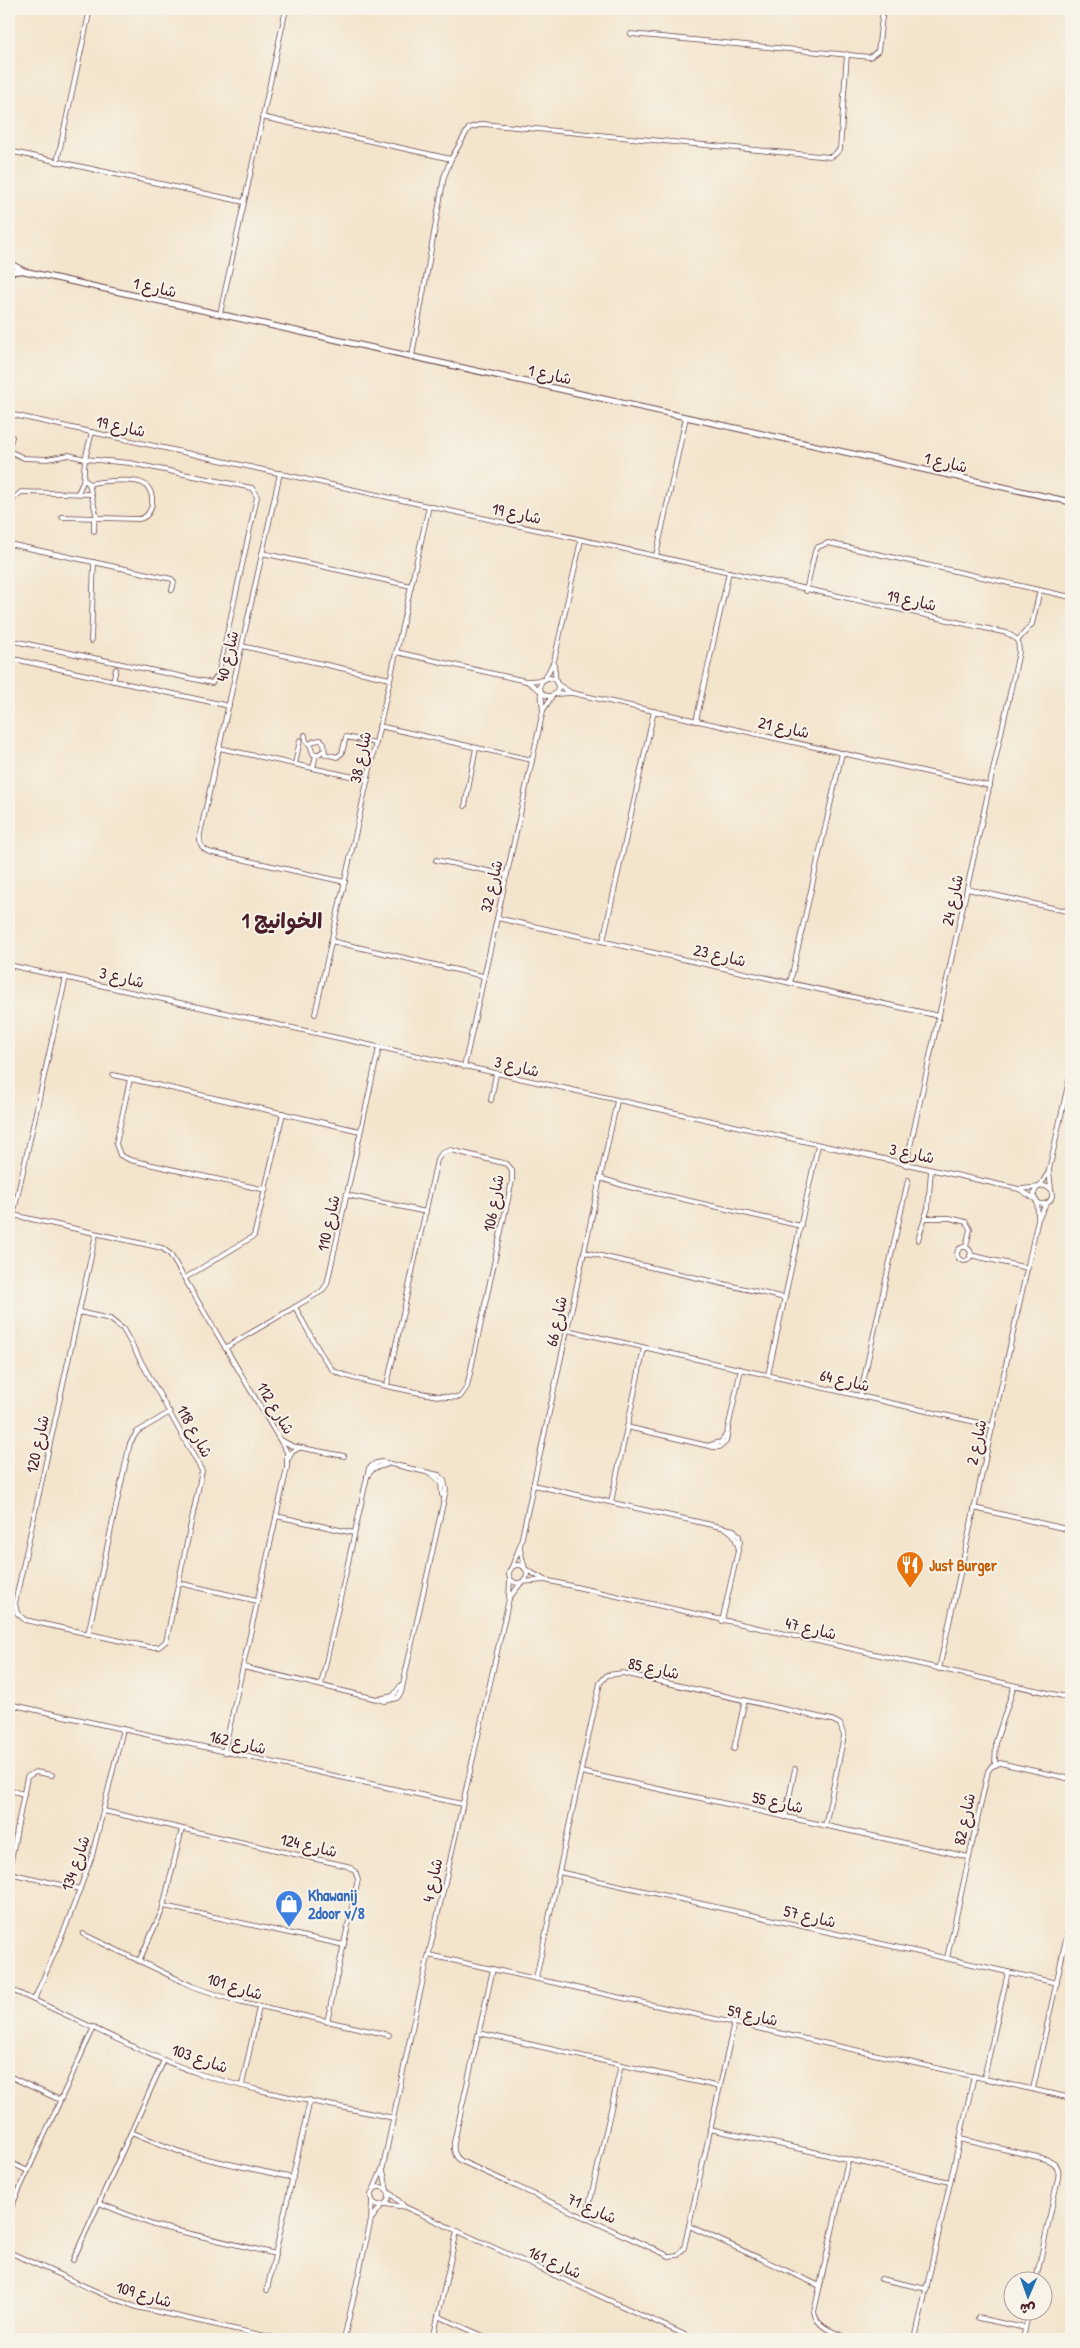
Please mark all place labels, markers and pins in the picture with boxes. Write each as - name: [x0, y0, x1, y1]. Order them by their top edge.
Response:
- restaurant icon: Just Burger: [895, 1550, 925, 1589]
- place label: Just Burger: [929, 1554, 998, 1577]
- place label: Khawanij 2door v/8: [308, 1884, 365, 1924]
- shop icon: Khawanij 2door v/8: [274, 1889, 304, 1928]

